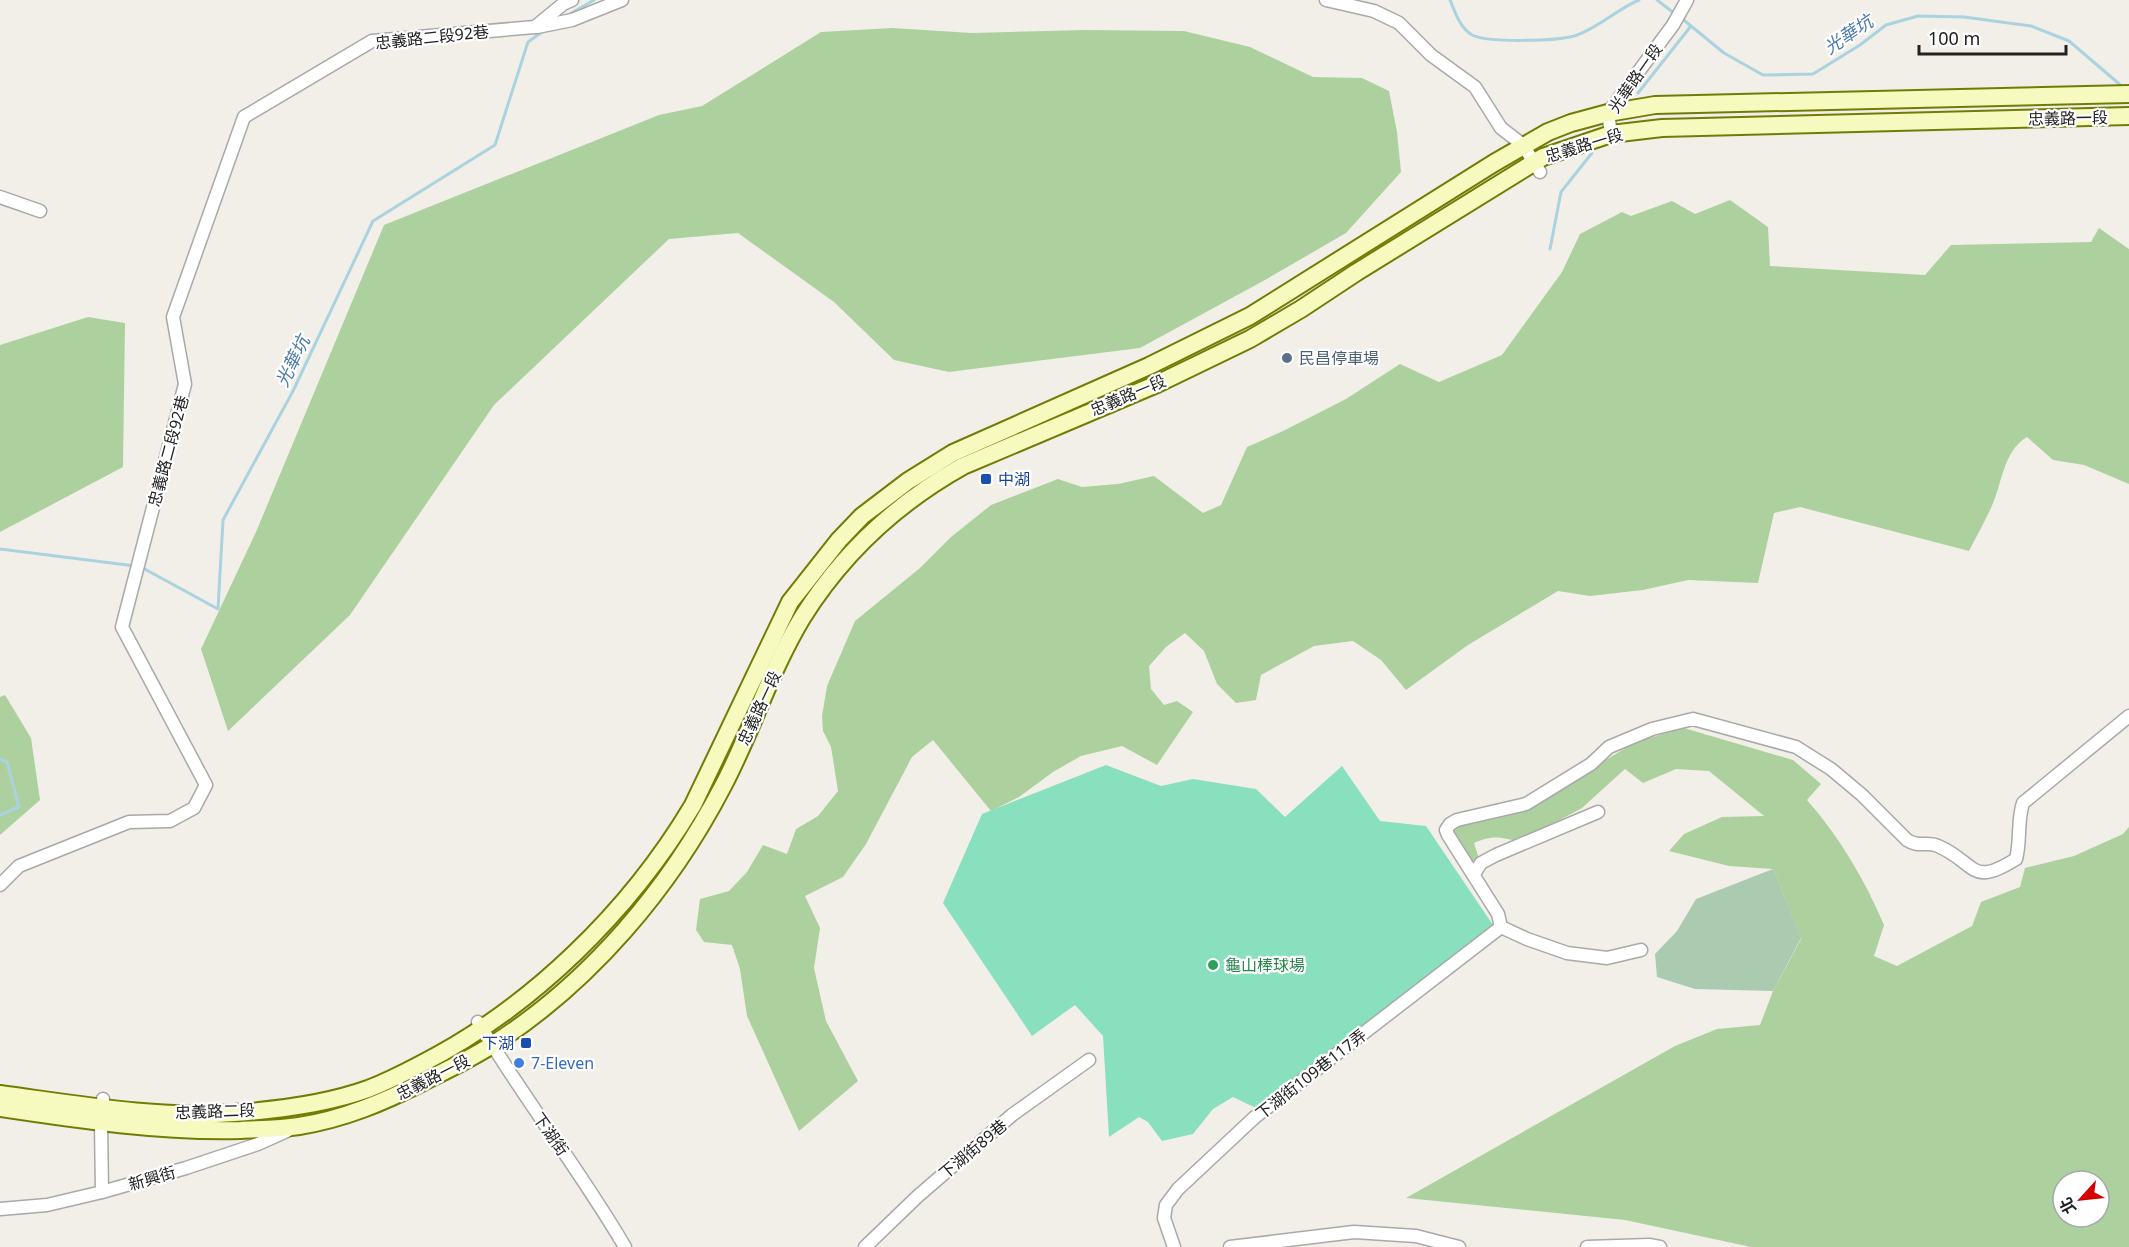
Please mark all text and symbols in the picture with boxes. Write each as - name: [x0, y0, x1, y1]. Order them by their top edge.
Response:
- water label: 光華坑: [1819, 7, 1880, 59]
- scale bar: [1919, 18, 2066, 56]
- street label: 忠義路二段92巷: [374, 20, 490, 54]
- text: 100 m: [1928, 26, 1980, 50]
- street label: 光華路一段: [1603, 39, 1667, 117]
- street label: 忠義路一段: [2028, 106, 2108, 130]
- street label: 忠義路一段: [1543, 123, 1625, 167]
- water label: 光華坑: [269, 329, 316, 391]
- place label: 民昌停車場: [1299, 347, 1379, 369]
- marker: 民昌停車場: [1280, 351, 1294, 365]
- street label: 忠義路一段: [1087, 369, 1169, 421]
- street label: 忠義路二段92巷: [143, 393, 193, 509]
- place label: 中湖: [998, 468, 1030, 490]
- marker: 中湖: [979, 472, 993, 486]
- street label: 忠義路一段: [732, 667, 786, 749]
- place label: 龜山棒球場: [1225, 954, 1305, 976]
- marker: 龜山棒球場: [1206, 958, 1220, 972]
- street label: 下湖街109巷117弄: [1251, 1024, 1371, 1124]
- place label: 下湖: [482, 1032, 514, 1054]
- marker: 下湖: [519, 1036, 533, 1050]
- street label: 忠義路一段: [392, 1049, 474, 1105]
- place label: 7-Eleven: [531, 1052, 594, 1074]
- marker: 7-Eleven: [512, 1056, 526, 1070]
- street label: 忠義路二段: [175, 1099, 255, 1123]
- street label: 下湖街: [528, 1108, 574, 1160]
- street label: 下湖街89巷: [934, 1114, 1012, 1184]
- street label: 新興街: [126, 1161, 178, 1195]
- north arrow: [2051, 1169, 2111, 1229]
- text: 北: [2054, 1194, 2081, 1218]

